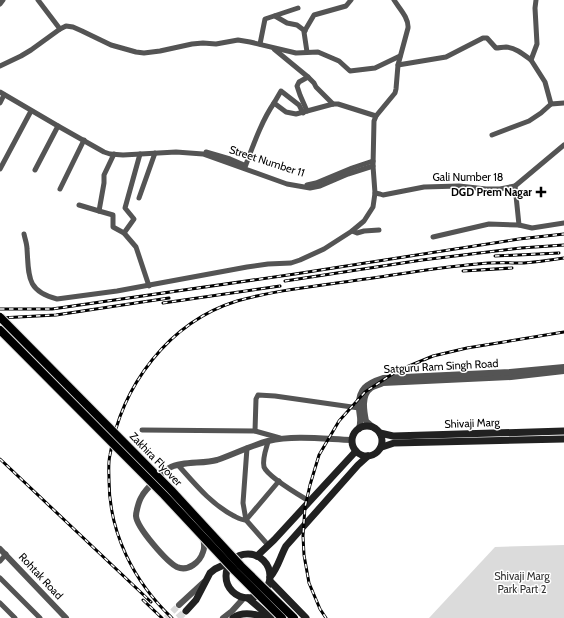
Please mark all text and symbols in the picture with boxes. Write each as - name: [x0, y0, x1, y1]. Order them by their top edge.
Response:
- street label: Street Number 11: [227, 142, 307, 180]
- street label: Gali Number 18: [432, 170, 504, 184]
- place label: DGD Prem Nagar: [451, 185, 532, 199]
- marker: DGD Prem Nagar: [535, 186, 547, 198]
- street label: Satguru Ram Singh Road: [383, 356, 499, 376]
- street label: Shivaji Marg: [444, 415, 500, 431]
- street label: Zakhira Flyover: [127, 429, 186, 489]
- street label: Rohtak Road: [16, 550, 66, 602]
- park label: Shivaji Marg Park Part 2: [494, 569, 550, 596]

